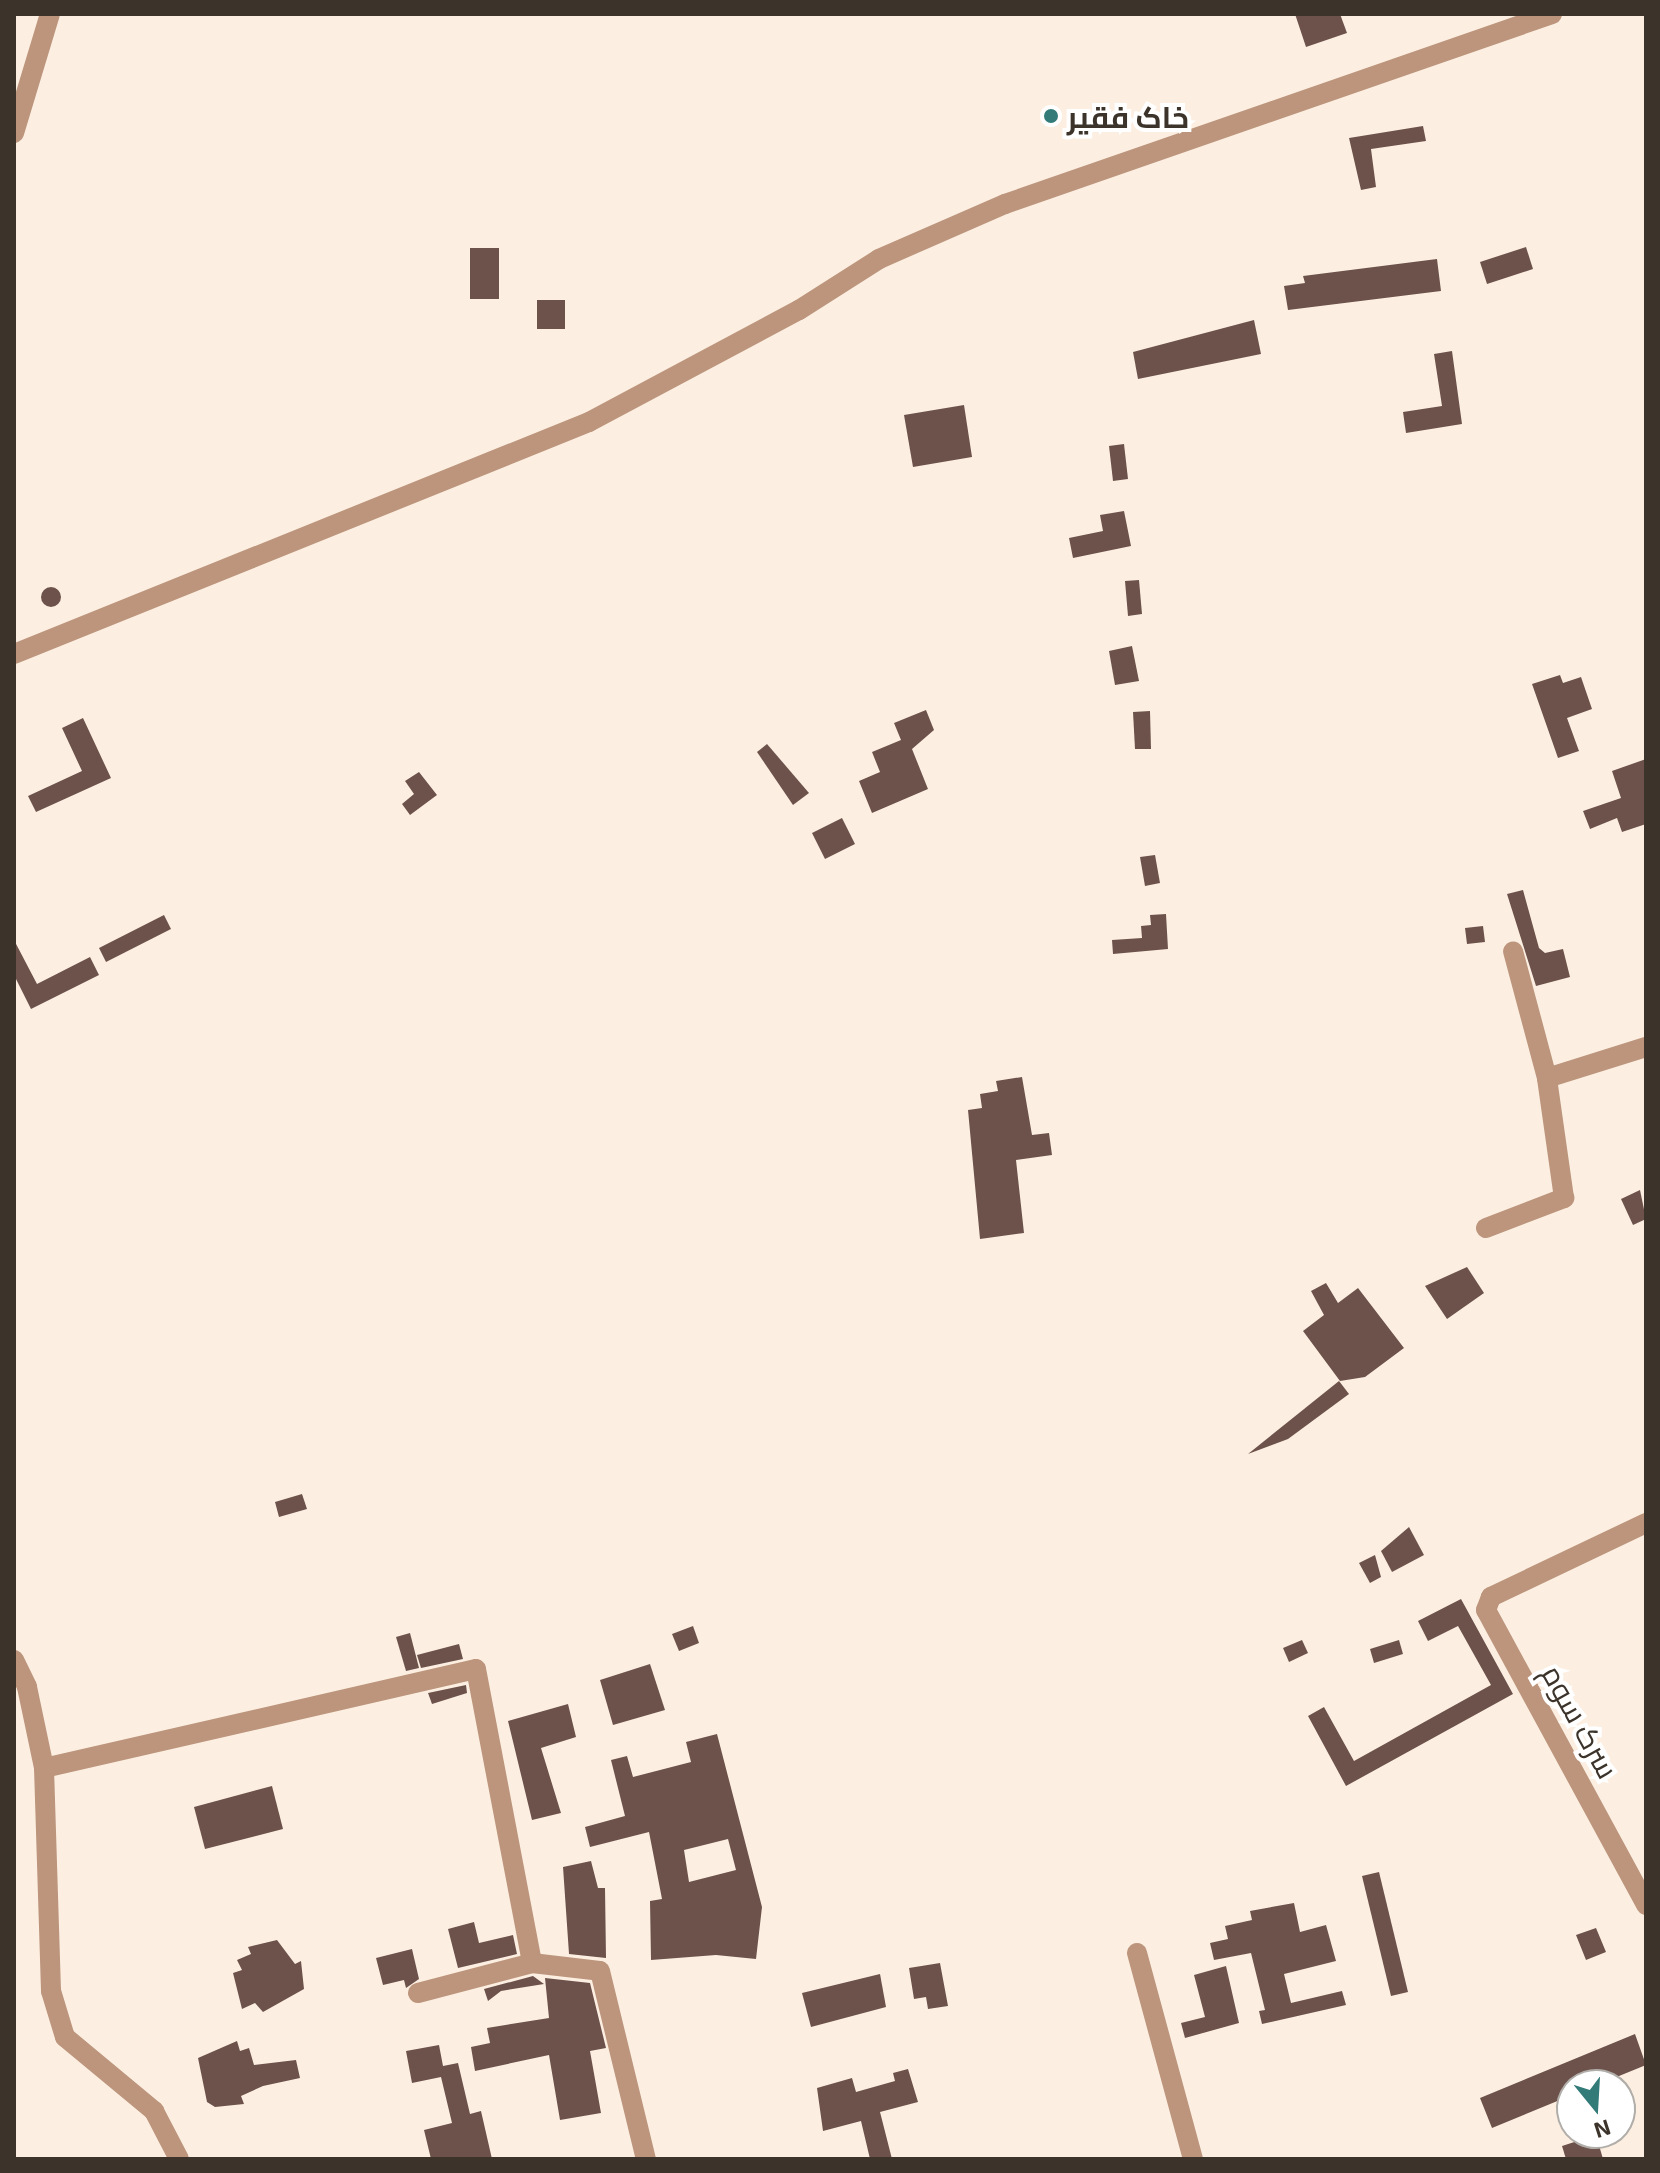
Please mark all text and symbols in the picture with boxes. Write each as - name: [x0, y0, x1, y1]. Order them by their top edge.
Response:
- place label: خاک فقیر: [1067, 98, 1189, 134]
- marker: خاک فقیر: [1042, 107, 1060, 125]
- street label: سرک سوم: [1535, 1658, 1627, 1784]
- north arrow: [1556, 2069, 1636, 2149]
- text: N: [1591, 2115, 1614, 2145]

